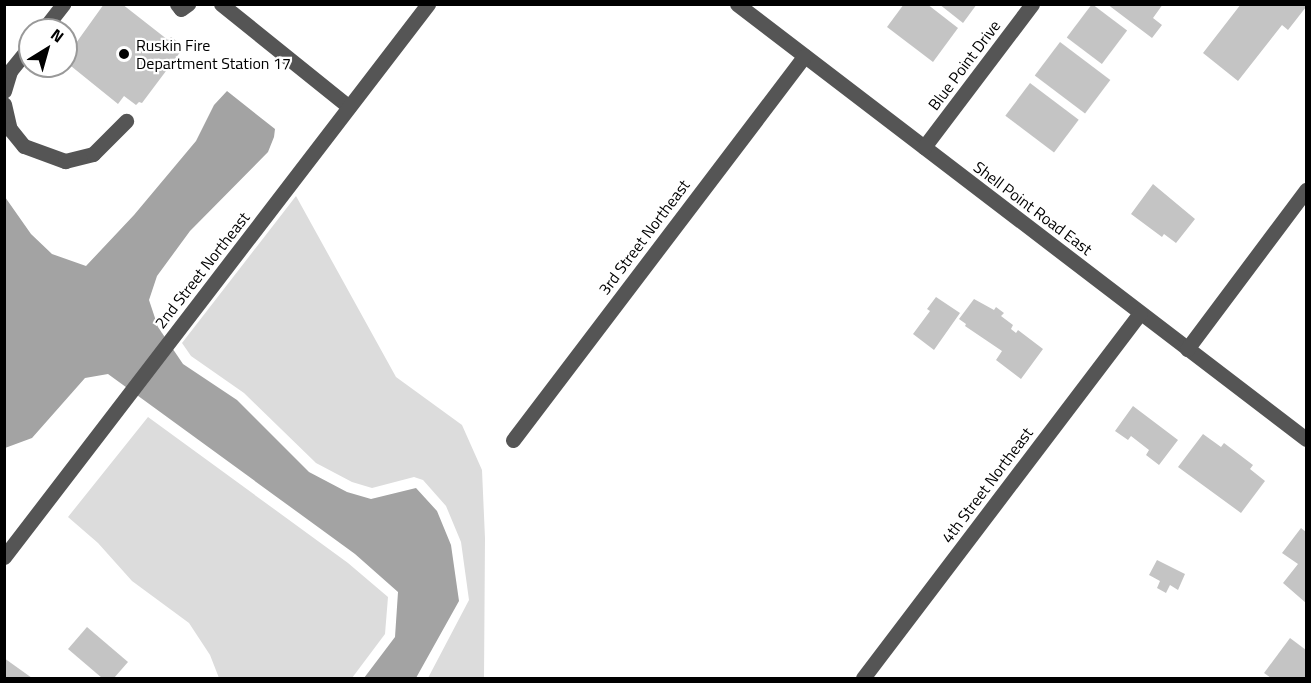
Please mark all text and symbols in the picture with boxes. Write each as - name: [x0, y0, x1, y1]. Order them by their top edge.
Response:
- street label: Blue Point Drive: [924, 16, 1004, 114]
- north arrow: [18, 18, 78, 78]
- text: N: [46, 22, 69, 48]
- place label: Ruskin Fire Department Station 17: [136, 35, 291, 73]
- marker: Ruskin Fire Department Station 17: [117, 47, 131, 61]
- street label: Shell Point Road East: [970, 157, 1096, 259]
- street label: 3rd Street Northeast: [594, 176, 694, 298]
- street label: 2nd Street Northeast: [151, 208, 253, 332]
- street label: 4th Street Northeast: [937, 424, 1037, 546]

